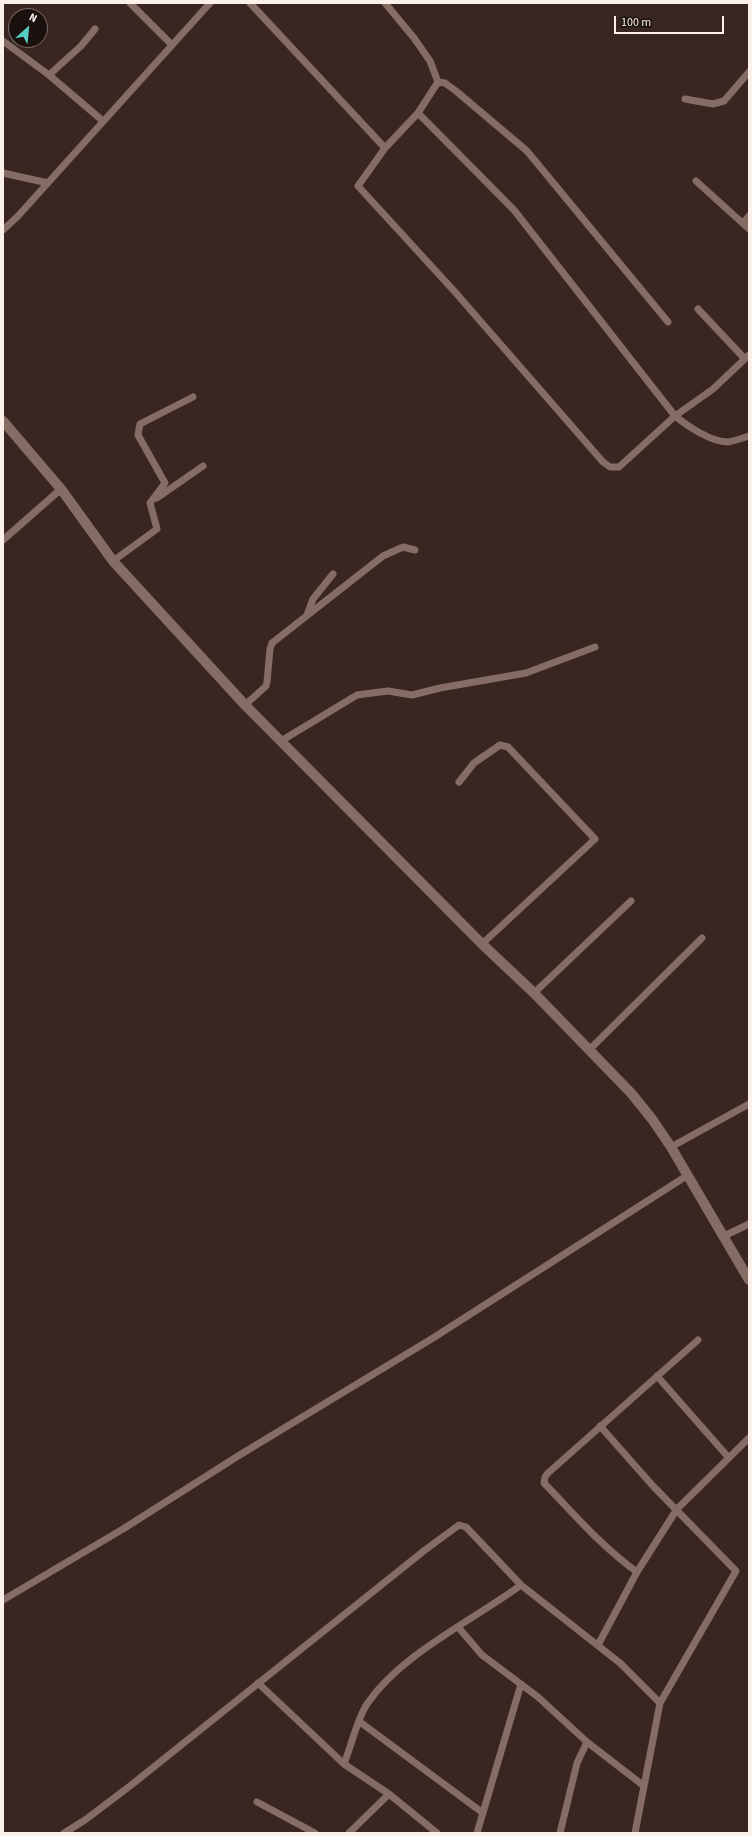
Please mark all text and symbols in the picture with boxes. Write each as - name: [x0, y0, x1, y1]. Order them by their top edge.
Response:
- north arrow: [8, 8, 48, 48]
- scale bar: [616, 8, 726, 34]
- text: N: [27, 9, 40, 26]
- text: 100 m: [621, 14, 651, 31]

